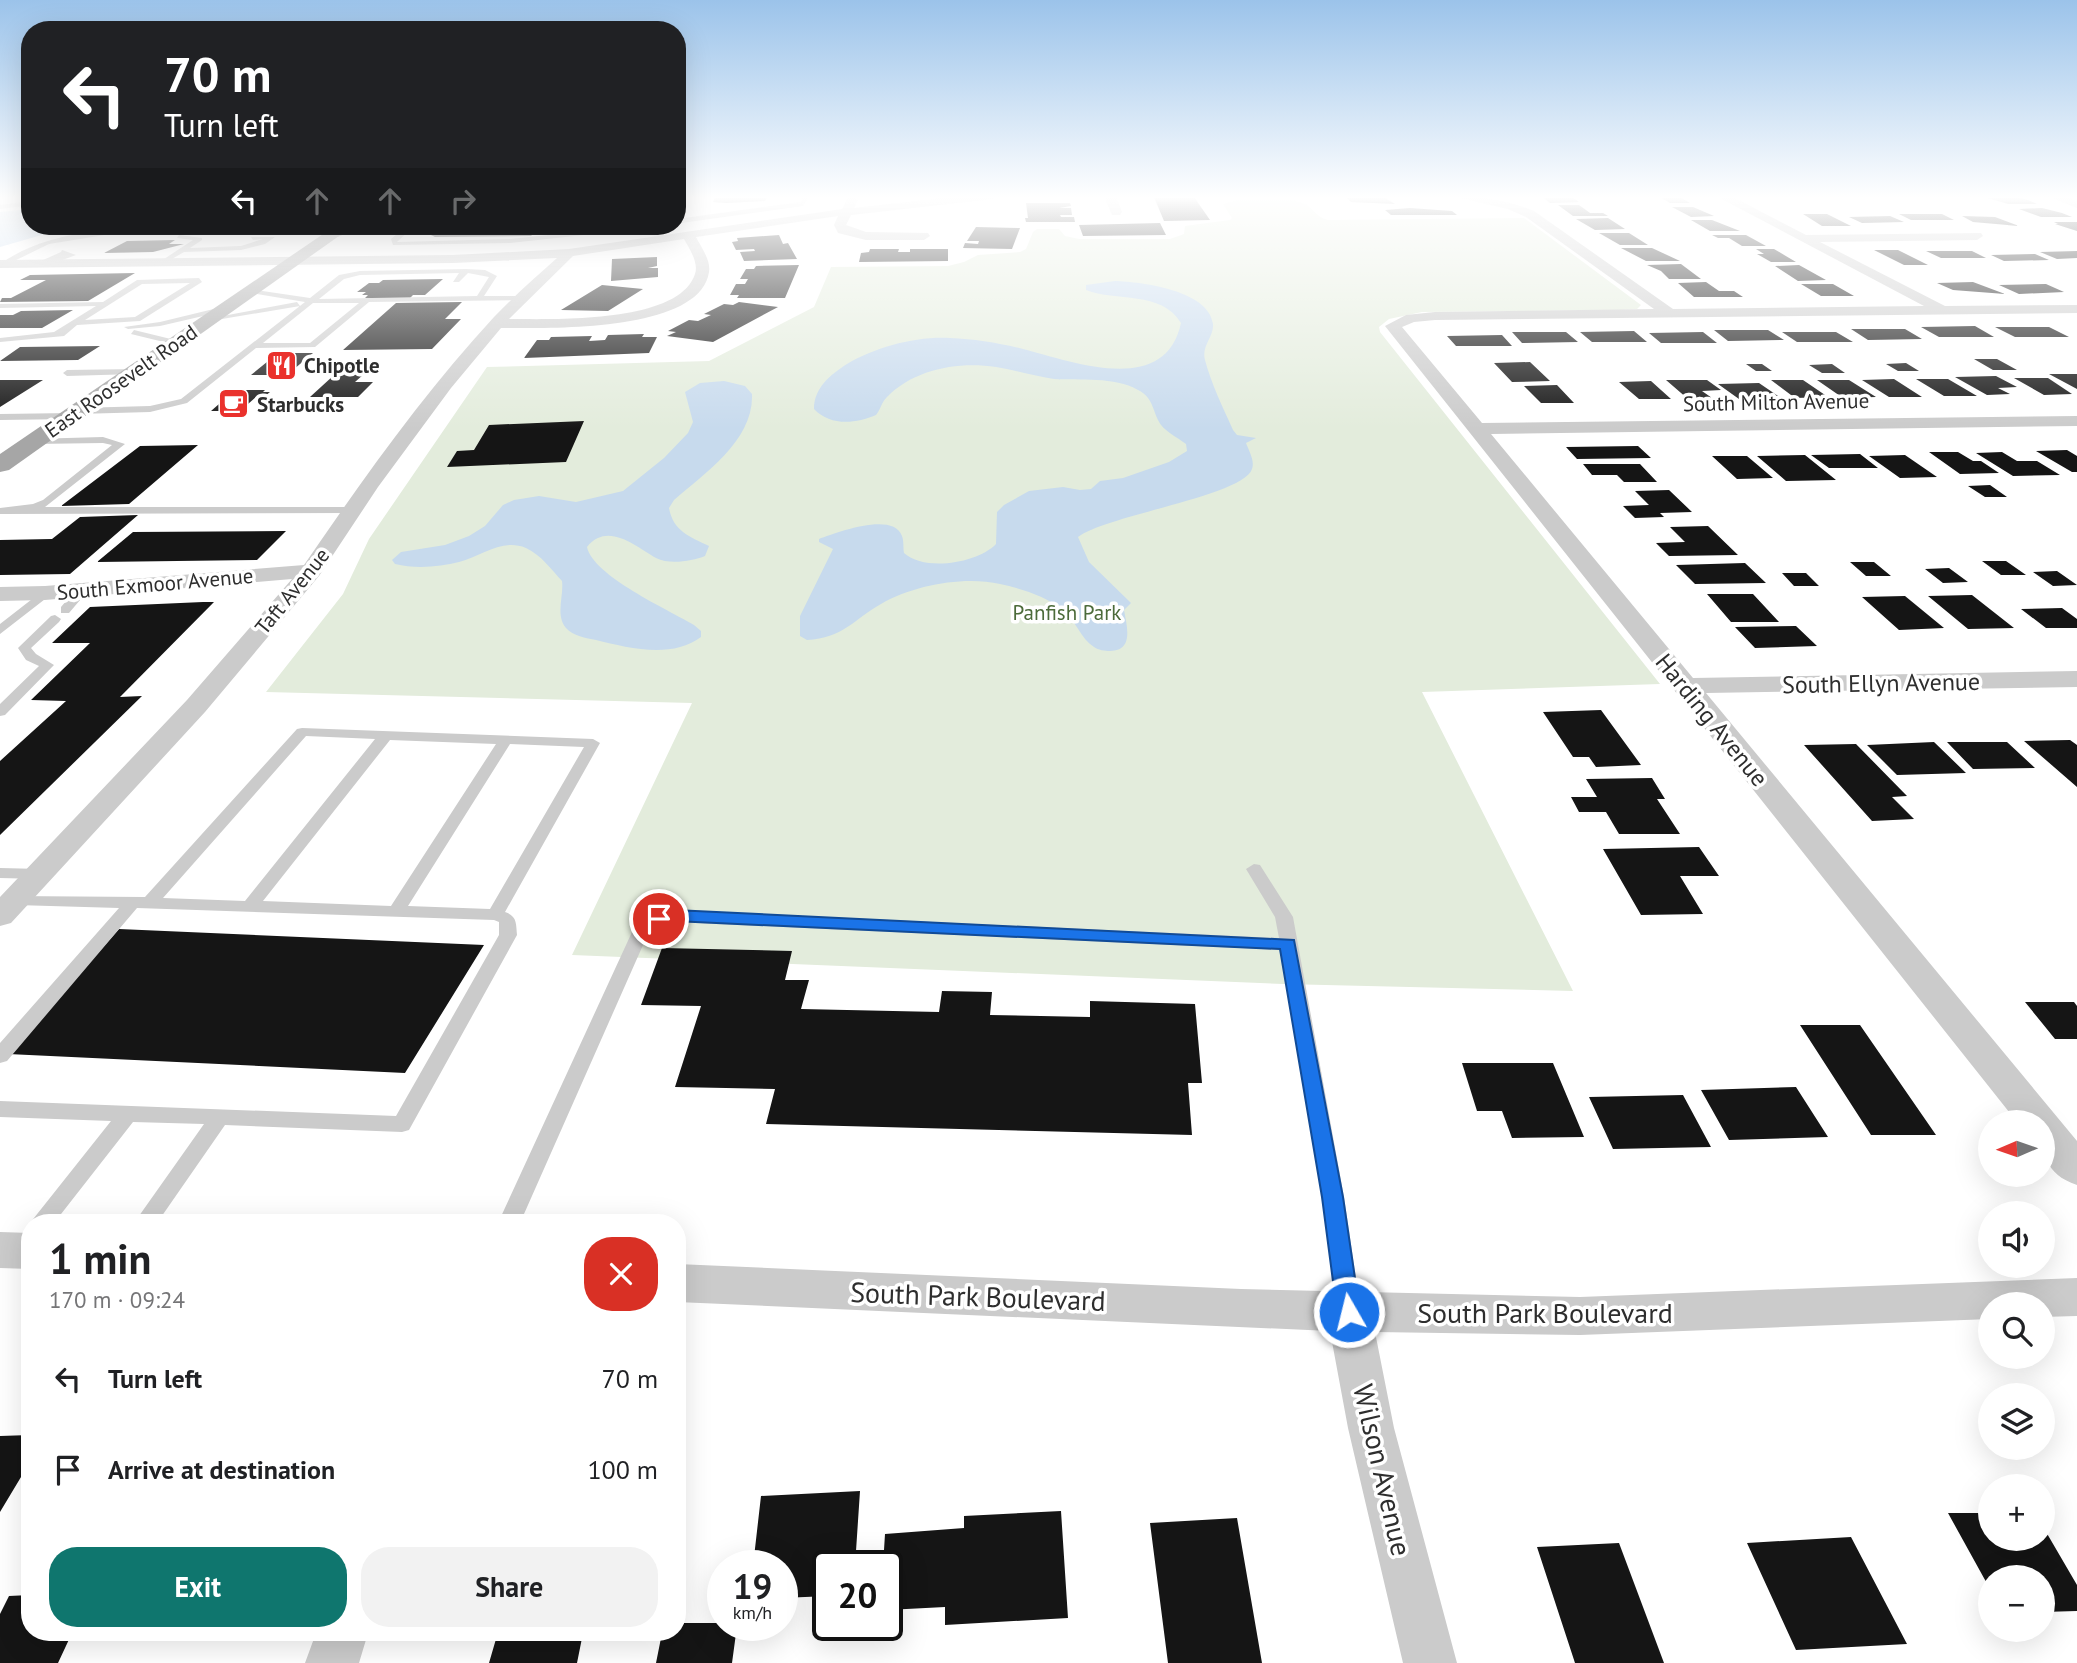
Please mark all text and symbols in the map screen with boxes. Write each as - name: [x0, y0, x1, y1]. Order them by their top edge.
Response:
- text: 70 m: [164, 42, 271, 106]
- icon: left: [49, 49, 140, 140]
- text: Turn left: [164, 104, 279, 146]
- icon: left: [225, 182, 263, 220]
- icon: ahead: [298, 182, 336, 220]
- icon: ahead: [371, 182, 409, 220]
- icon: right: [444, 182, 482, 220]
- street label: East Roosevelt Road: [39, 318, 203, 444]
- restaurant icon: Chipotle: [264, 348, 298, 382]
- place label: Chipotle: [304, 352, 380, 379]
- cafe icon: Starbucks: [217, 387, 251, 421]
- street label: South Milton Avenue: [1683, 387, 1869, 417]
- place label: Starbucks: [257, 391, 344, 418]
- street label: Taft Avenue: [249, 542, 335, 640]
- street label: South Exmoor Avenue: [56, 562, 254, 606]
- park label: Panfish Park: [1013, 599, 1121, 626]
- street label: Harding Avenue: [1649, 647, 1775, 793]
- street label: South Ellyn Avenue: [1782, 666, 1980, 700]
- pin: [629, 889, 689, 949]
- icon: arrive: [640, 900, 678, 938]
- north arrow: [1978, 1110, 2054, 1186]
- map controls: [1978, 1110, 2055, 1642]
- button: sound: [1978, 1201, 2055, 1278]
- text: 1 min: [49, 1231, 151, 1286]
- button: close: [584, 1237, 658, 1311]
- street label: South Park Boulevard: [850, 1273, 1106, 1319]
- position arrow: [1312, 1275, 1386, 1349]
- text: 170 m · 09:24: [49, 1285, 185, 1314]
- button: search: [1978, 1292, 2055, 1369]
- street label: South Park Boulevard: [1417, 1294, 1673, 1331]
- icon: left: [49, 1360, 87, 1398]
- text: Turn left: [108, 1362, 202, 1395]
- text: 70 m: [602, 1362, 658, 1395]
- street label: Wilson Avenue: [1345, 1381, 1421, 1559]
- button: layers: [1978, 1383, 2055, 1460]
- icon: arrive: [49, 1451, 87, 1489]
- text: Arrive at destination: [108, 1453, 335, 1486]
- text: 100 m: [587, 1453, 658, 1486]
- button: +: [1978, 1474, 2055, 1551]
- button: Exit: [49, 1547, 347, 1627]
- button: Share: [361, 1547, 658, 1627]
- speed limit sign: 20: [812, 1550, 903, 1641]
- text: 19: [733, 1563, 772, 1609]
- button: −: [1978, 1565, 2055, 1642]
- text: km/h: [733, 1601, 772, 1624]

